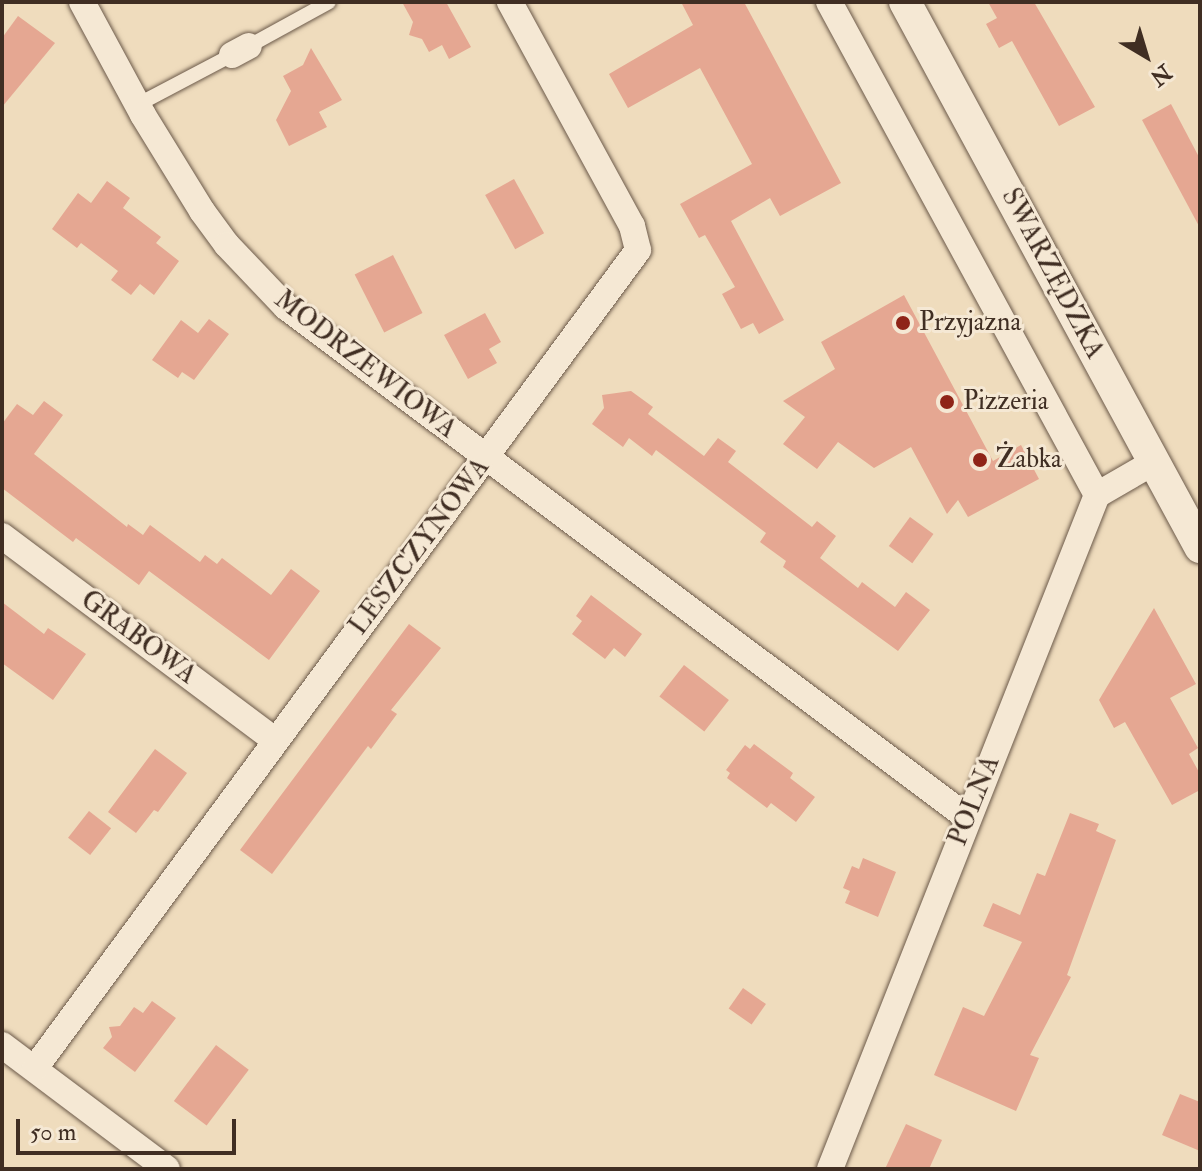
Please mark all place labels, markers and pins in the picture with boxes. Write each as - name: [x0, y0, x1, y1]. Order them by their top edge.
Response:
- place label: Przyjazna: [919, 307, 1021, 339]
- marker: Przyjazna: [894, 314, 912, 332]
- place label: Pizzeria: [963, 386, 1048, 418]
- marker: Pizzeria: [938, 393, 956, 411]
- place label: Żabka: [996, 444, 1062, 476]
- marker: Żabka: [971, 451, 989, 469]

